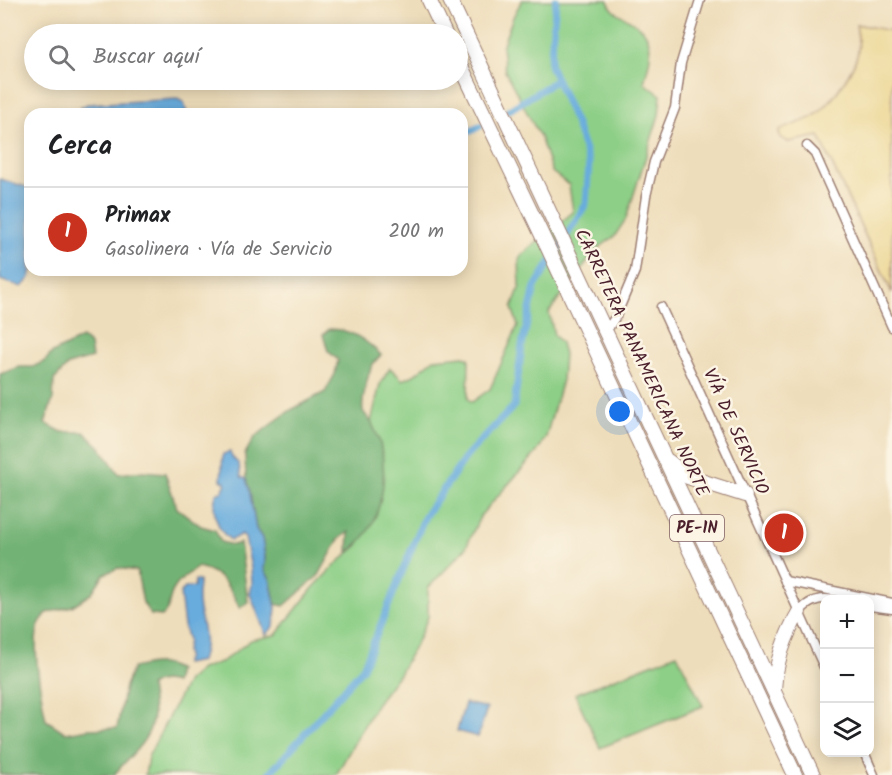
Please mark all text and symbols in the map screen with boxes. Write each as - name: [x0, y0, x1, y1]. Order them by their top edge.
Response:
- search box: [24, 24, 468, 90]
- text: Buscar aquí: [93, 40, 200, 75]
- icon: search: [45, 41, 78, 74]
- text: Cerca: [48, 126, 112, 168]
- text: Primax: [105, 199, 170, 234]
- text: 1: [64, 216, 71, 248]
- text: 200 m: [388, 216, 444, 248]
- street label: CARRETERA PANAMERICANA NORTE: [566, 224, 716, 502]
- text: Gasolinera · Vía de Servicio: [105, 234, 332, 266]
- street label: VÍA DE SERVICIO: [694, 364, 776, 500]
- your location: [605, 397, 634, 426]
- pin: 1: [764, 510, 804, 556]
- road number: PE-1N: [670, 515, 724, 541]
- map controls: [820, 595, 874, 757]
- button: +: [820, 595, 874, 649]
- button: −: [820, 649, 874, 703]
- button: layers: [820, 703, 874, 757]

